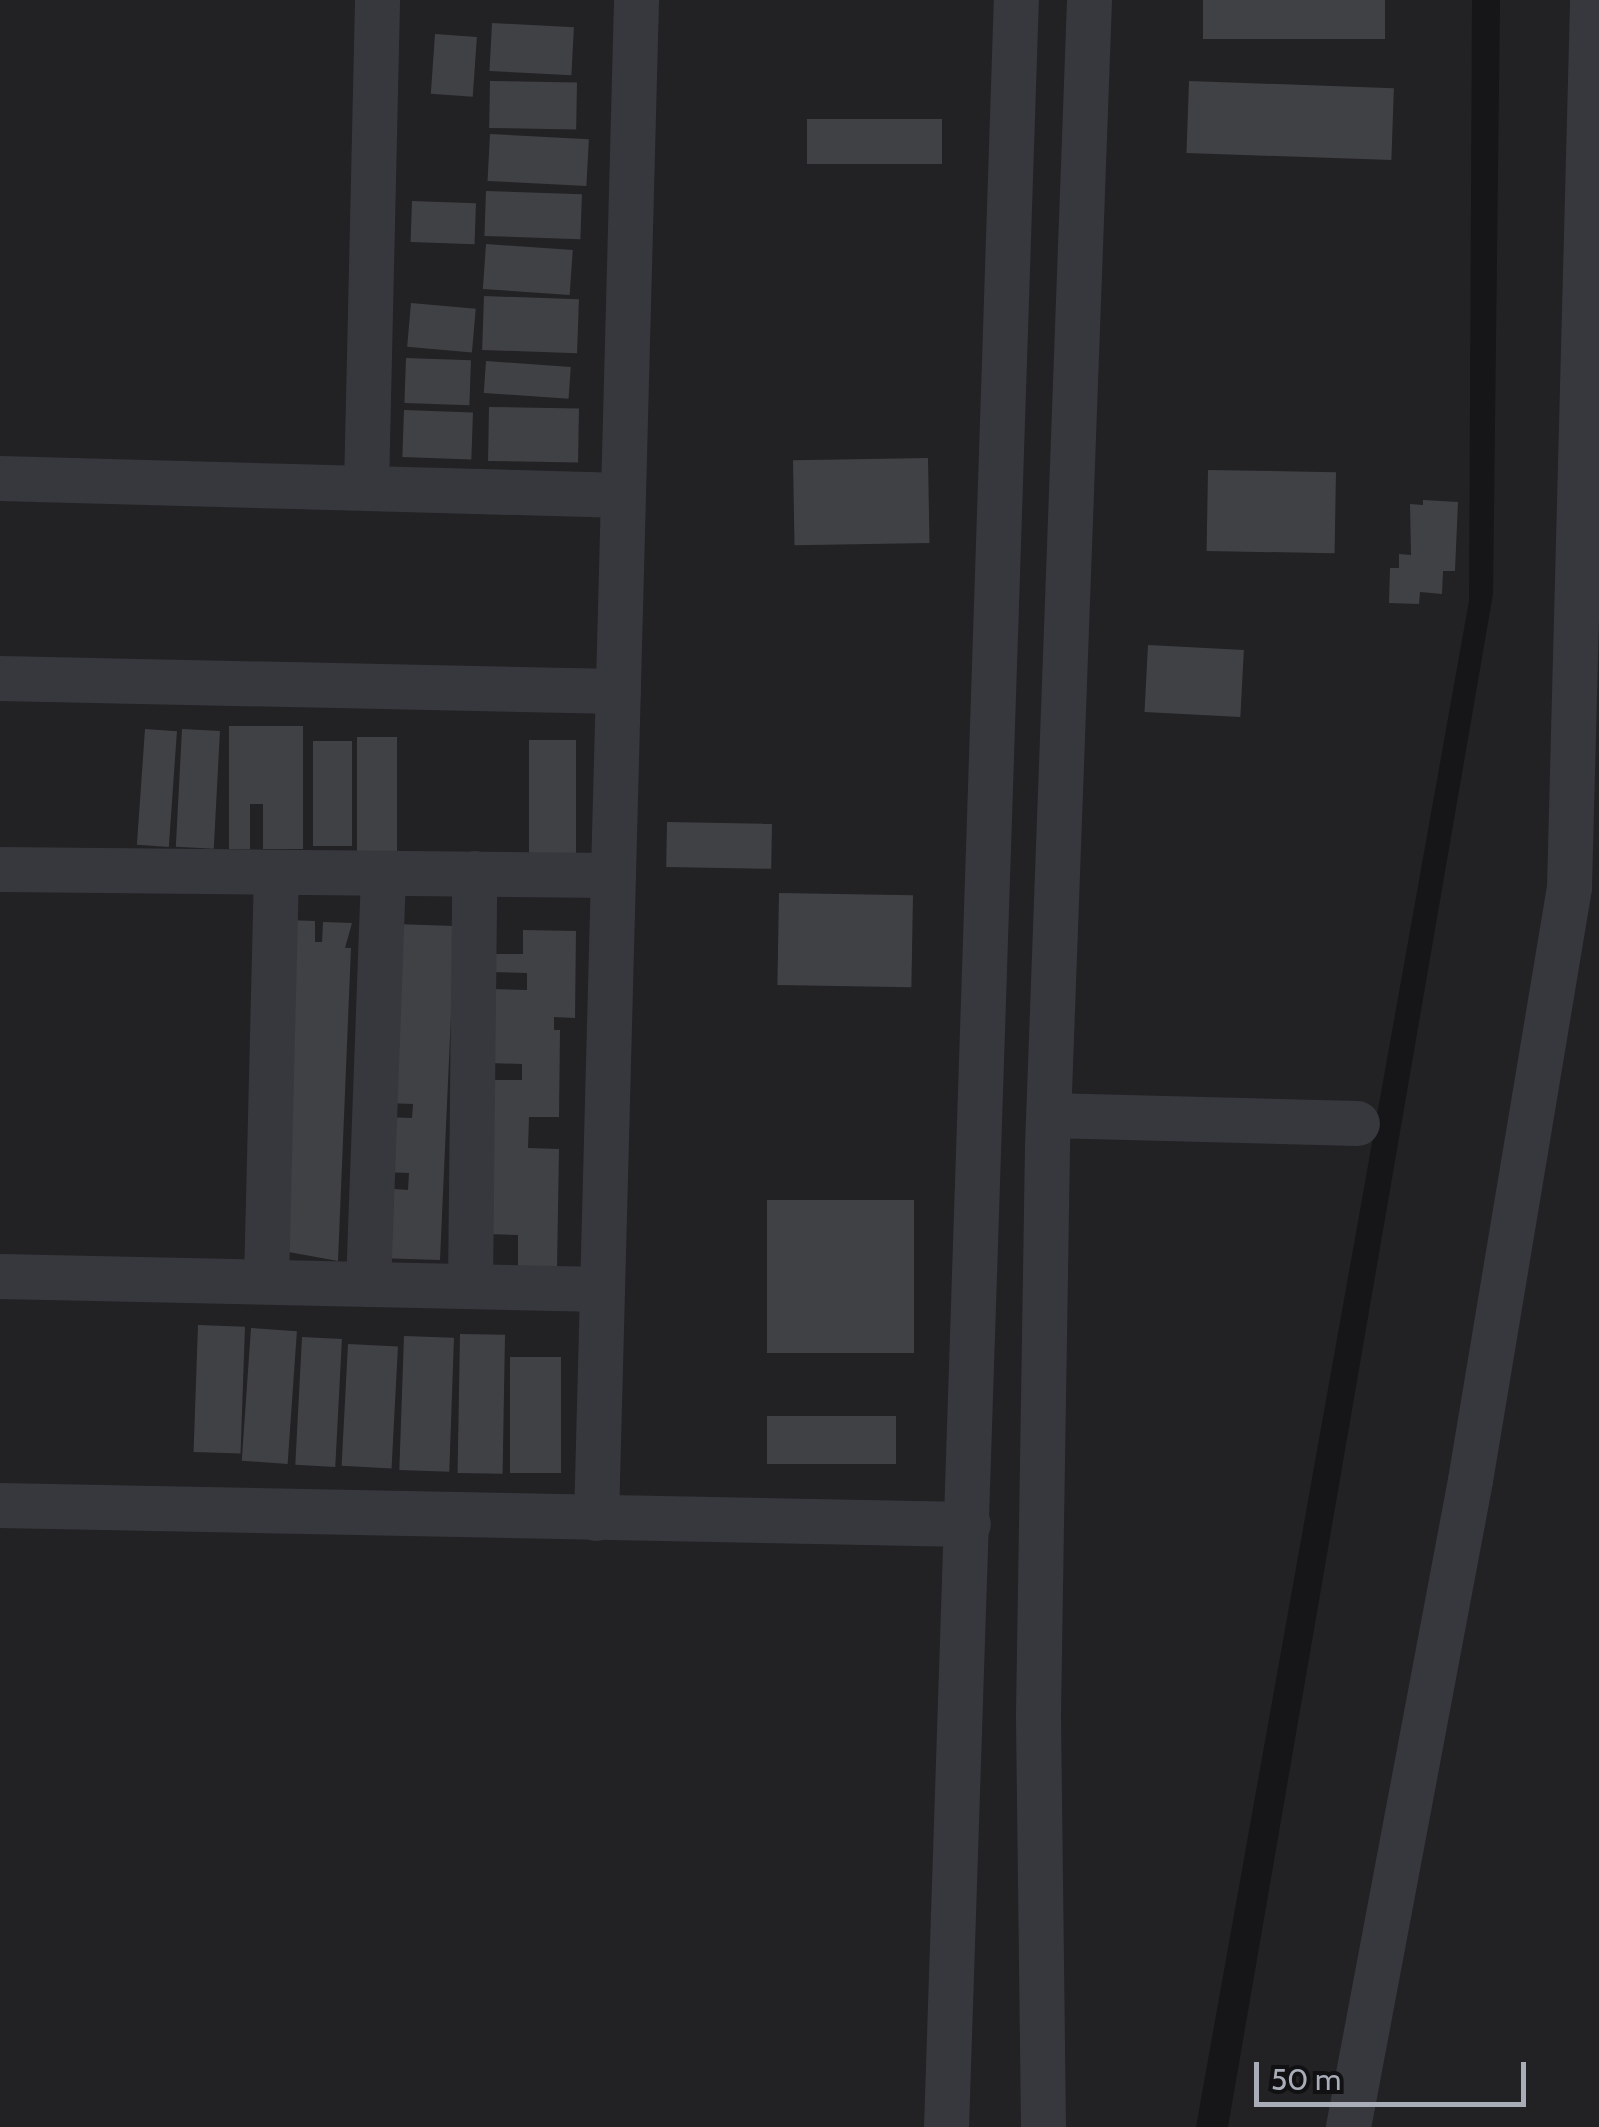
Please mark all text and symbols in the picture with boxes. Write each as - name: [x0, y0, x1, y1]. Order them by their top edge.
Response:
- scale bar: [1259, 2042, 1532, 2104]
- text: 50 m: [1271, 2061, 1341, 2098]

